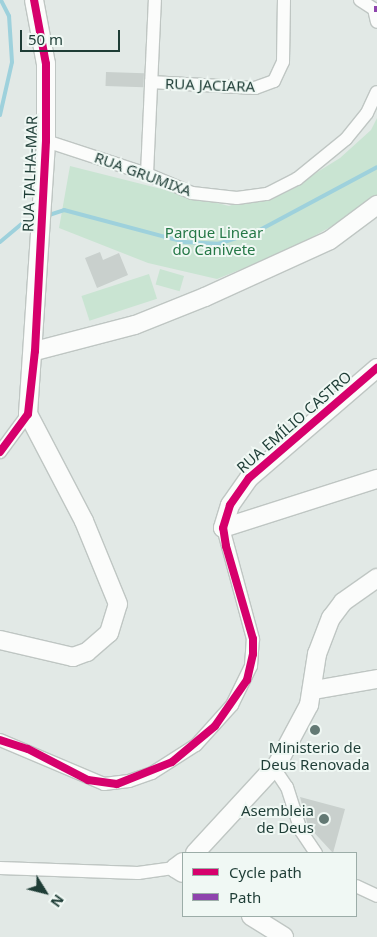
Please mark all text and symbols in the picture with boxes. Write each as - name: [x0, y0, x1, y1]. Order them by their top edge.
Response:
- scale bar: [22, 20, 122, 52]
- text: 50 m: [28, 29, 63, 49]
- street label: RUA JACIARA: [165, 74, 255, 96]
- street label: RUA TALHA-MAR: [19, 116, 41, 232]
- street label: RUA GRUMIXA: [92, 148, 194, 200]
- park label: Parque Linear do Canivete: [165, 223, 263, 258]
- street label: RUA EMÍLIO CASTRO: [233, 367, 355, 477]
- marker: Ministerio de Deus Renovada: [309, 724, 321, 736]
- place label: Ministerio de Deus Renovada: [260, 738, 370, 773]
- place label: Asembleia de Deus: [241, 801, 314, 836]
- marker: Asembleia de Deus: [318, 813, 330, 825]
- legend: [182, 852, 357, 917]
- text: Cycle path: [229, 862, 302, 882]
- north arrow: [20, 867, 70, 917]
- text: Path: [229, 887, 261, 907]
- text: N: [47, 891, 69, 911]

